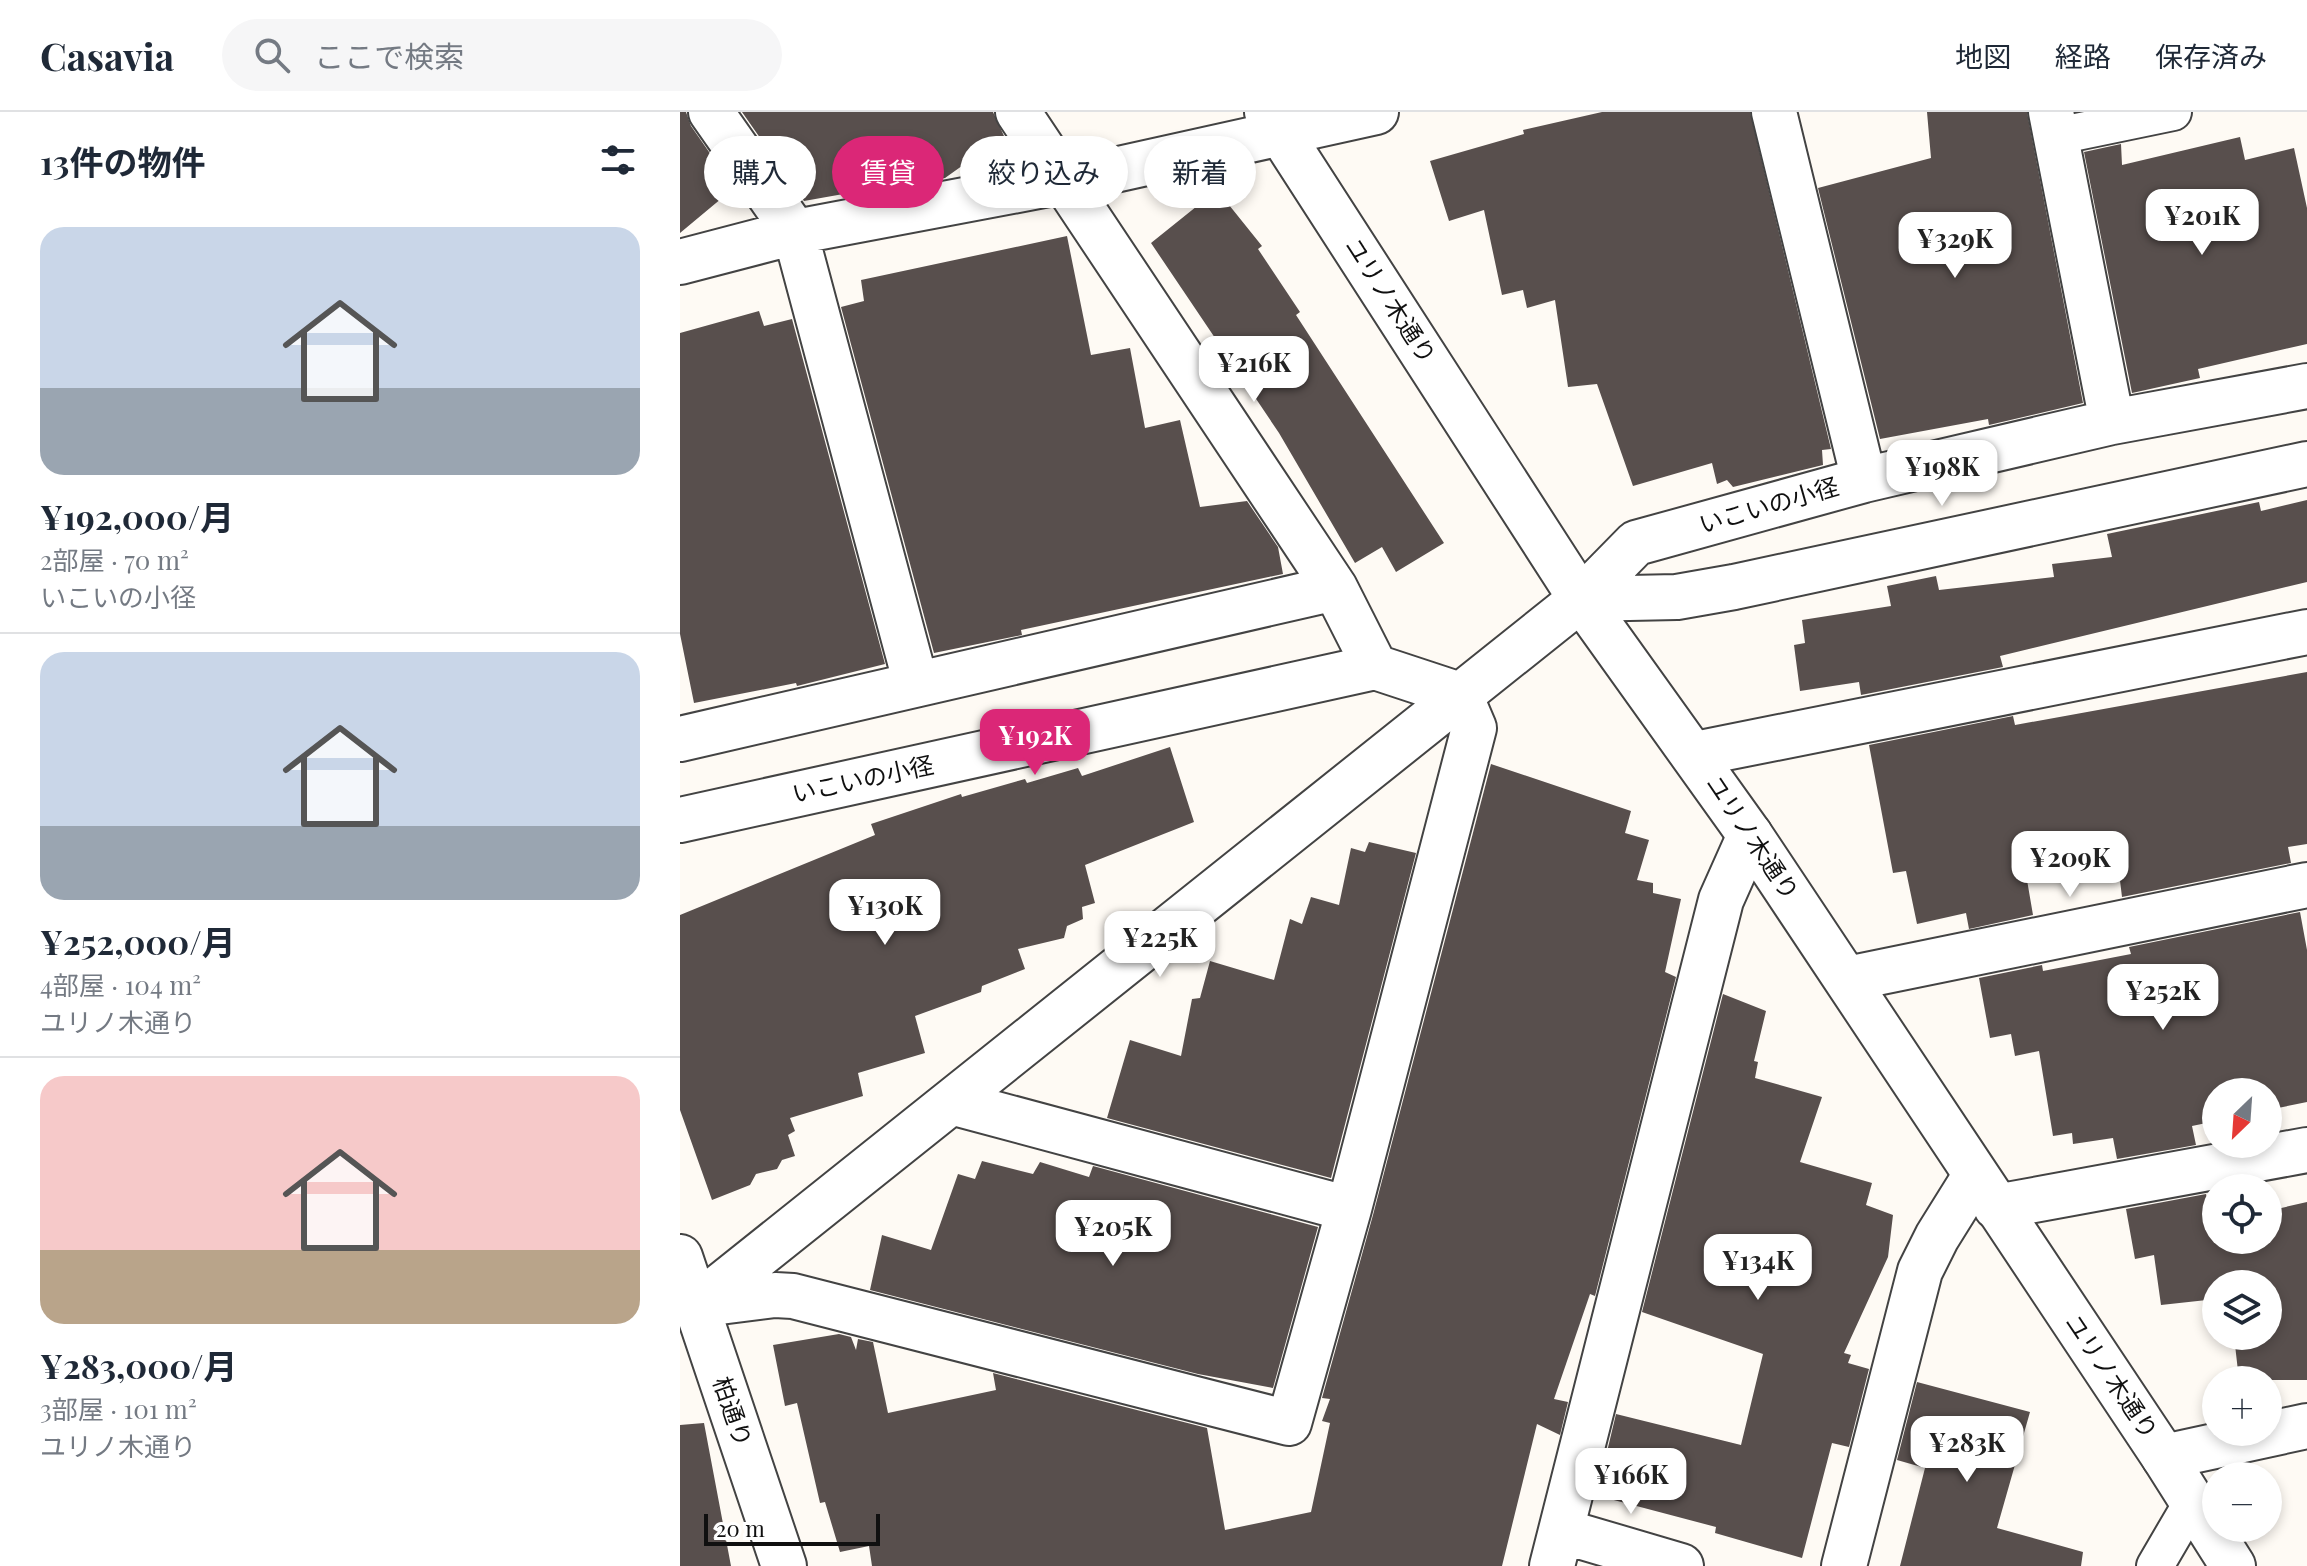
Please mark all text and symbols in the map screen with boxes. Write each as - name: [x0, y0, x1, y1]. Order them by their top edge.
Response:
- search box: [222, 19, 782, 91]
- text: Casavia: [40, 30, 174, 81]
- icon: search: [250, 33, 294, 77]
- text: ここで検索: [314, 36, 464, 76]
- text: 地図: [1955, 37, 2011, 74]
- text: 経路: [2055, 37, 2111, 74]
- text: 保存済み: [2155, 37, 2267, 74]
- chip: 購入: [704, 136, 816, 208]
- chip: 賃貸: [832, 136, 944, 208]
- chip: 絞り込み: [960, 136, 1128, 208]
- chip: 新着: [1144, 136, 1256, 208]
- text: 13件の物件: [40, 138, 205, 184]
- icon: filters: [596, 138, 640, 182]
- pin: ¥201K: [2146, 189, 2258, 257]
- text: ¥201K: [2164, 197, 2240, 232]
- pin: ¥329K: [1899, 212, 2011, 280]
- text: ¥329K: [1917, 220, 1993, 255]
- street label: ユリノ木通り: [1339, 231, 1444, 369]
- icon: home: [268, 279, 412, 423]
- pin: ¥216K: [1198, 336, 1310, 404]
- text: ¥216K: [1217, 344, 1291, 379]
- pin: ¥198K: [1886, 440, 1998, 508]
- text: ¥198K: [1904, 448, 1980, 483]
- street label: いこいの小径: [1695, 469, 1842, 539]
- text: ¥192,000/月: [40, 493, 234, 539]
- text: 2部屋 · 70 m²: [40, 542, 189, 577]
- text: いこいの小径: [40, 579, 196, 614]
- icon: home: [268, 704, 412, 848]
- pin: ¥192K: [979, 709, 1091, 777]
- text: ¥192K: [998, 717, 1072, 752]
- street label: いこいの小径: [789, 747, 936, 809]
- street label: ユリノ木通り: [1700, 768, 1807, 906]
- pin: ¥209K: [2014, 831, 2126, 899]
- text: ¥209K: [2030, 839, 2110, 874]
- pin: ¥130K: [829, 879, 941, 947]
- text: ¥130K: [847, 887, 923, 922]
- pin: ¥225K: [1104, 911, 1216, 979]
- text: ¥252,000/月: [40, 918, 236, 964]
- text: ¥225K: [1122, 919, 1198, 954]
- pin: ¥252K: [2107, 964, 2219, 1032]
- text: 4部屋 · 104 m²: [40, 967, 201, 1002]
- text: ¥252K: [2125, 972, 2201, 1007]
- text: ユリノ木通り: [40, 1004, 196, 1039]
- north arrow: [2202, 1078, 2282, 1158]
- map controls: [2202, 1078, 2282, 1542]
- icon: home: [268, 1128, 412, 1272]
- button: locate: [2202, 1174, 2282, 1254]
- pin: ¥205K: [1057, 1200, 1169, 1268]
- text: ¥205K: [1074, 1208, 1152, 1243]
- pin: ¥134K: [1702, 1234, 1814, 1302]
- text: ¥134K: [1722, 1242, 1794, 1277]
- button: layers: [2202, 1270, 2282, 1350]
- street label: ユリノ木通り: [2059, 1307, 2166, 1445]
- text: ¥283,000/月: [40, 1342, 238, 1388]
- button: +: [2202, 1366, 2282, 1446]
- street label: 柏通り: [707, 1372, 761, 1451]
- text: 3部屋 · 101 m²: [40, 1391, 197, 1426]
- pin: ¥283K: [1911, 1416, 2023, 1484]
- text: ¥283K: [1929, 1424, 2005, 1459]
- text: ユリノ木通り: [40, 1428, 196, 1463]
- pin: ¥166K: [1575, 1448, 1687, 1516]
- text: ¥166K: [1593, 1456, 1669, 1491]
- button: −: [2202, 1462, 2282, 1542]
- scale bar: [704, 1510, 880, 1546]
- text: 20 m: [716, 1513, 765, 1543]

